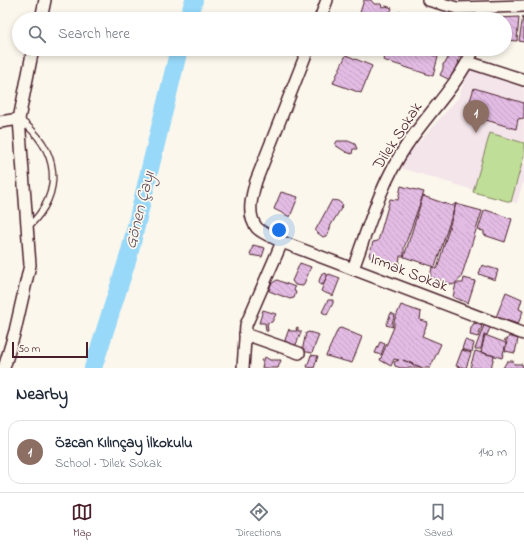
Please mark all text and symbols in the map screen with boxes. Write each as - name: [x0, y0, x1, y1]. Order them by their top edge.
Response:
- search box: [12, 12, 512, 56]
- icon: search: [26, 23, 48, 45]
- text: Search here: [58, 23, 130, 45]
- street label: Dilek Sokak: [367, 97, 429, 175]
- pin: 1: [463, 100, 489, 133]
- water label: Gönen Çayı: [118, 168, 163, 252]
- your location: [269, 220, 289, 240]
- street label: Irmak Sokak: [367, 247, 452, 299]
- scale bar: [12, 340, 88, 359]
- text: 50 m: [18, 341, 40, 357]
- text: Nearby: [16, 382, 68, 407]
- text: Özcan Kılınçay İlkokulu: [55, 432, 193, 454]
- text: 1: [28, 443, 32, 462]
- text: 140 m: [479, 443, 507, 462]
- text: School · Dilek Sokak: [55, 454, 162, 473]
- tab: Map: [71, 501, 93, 541]
- tab: Directions: [236, 501, 282, 541]
- tab: Saved: [424, 501, 453, 541]

